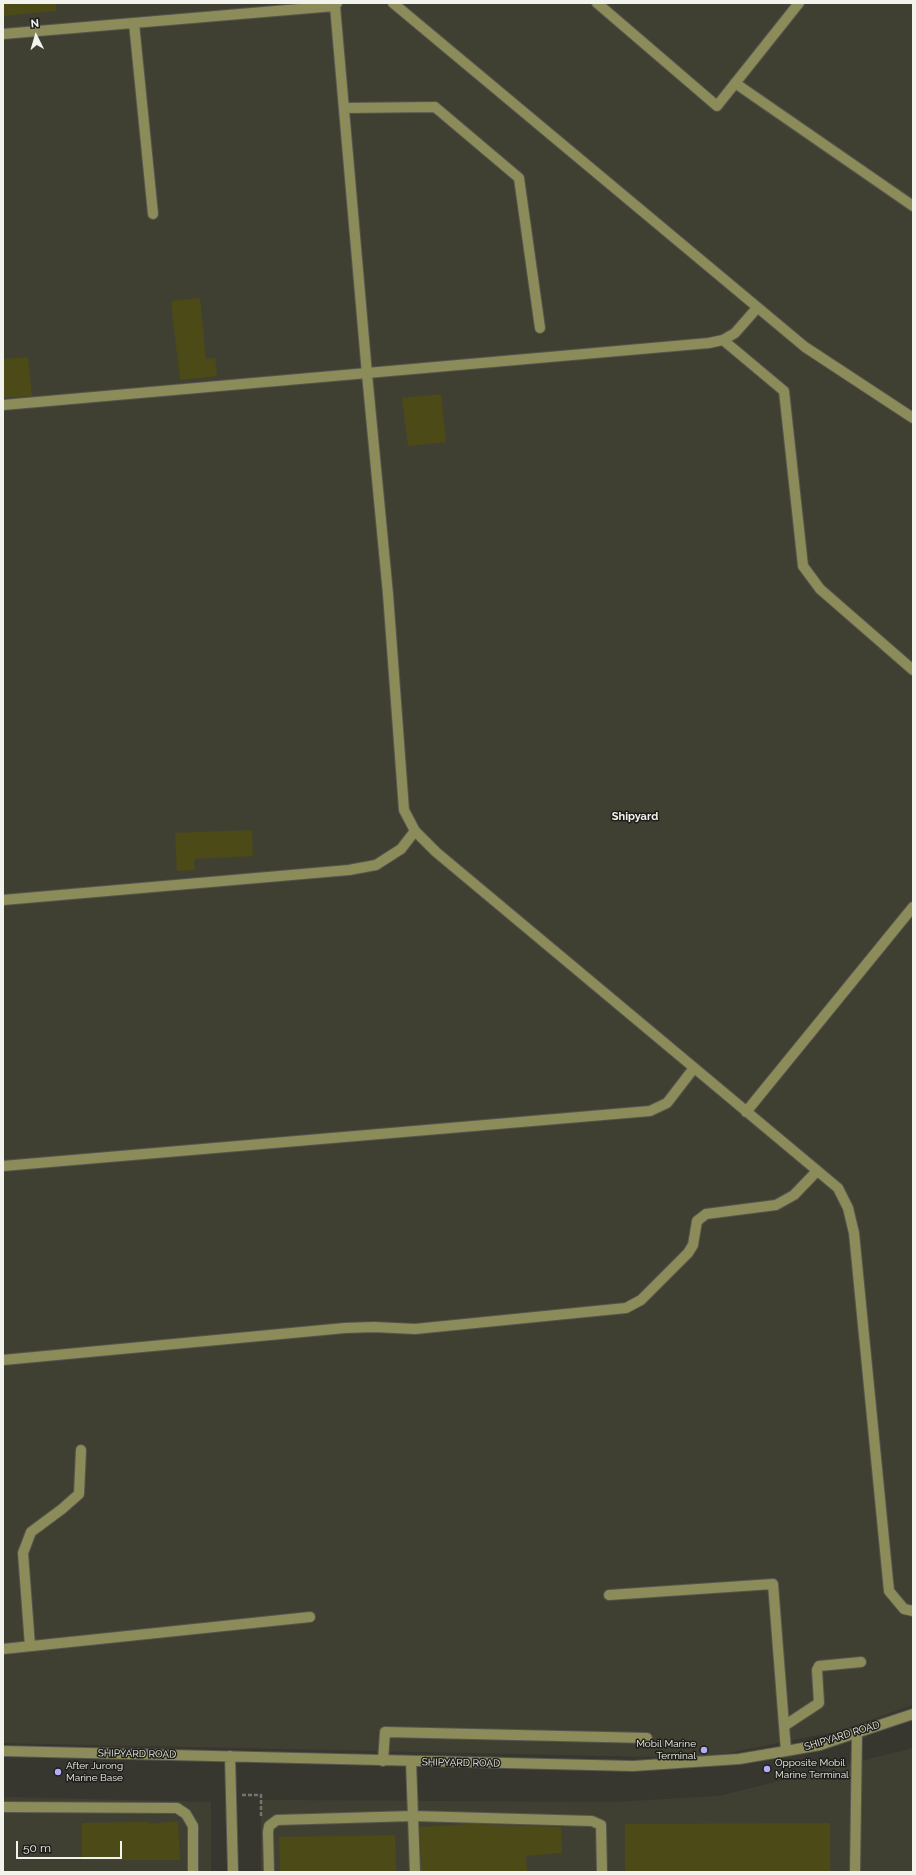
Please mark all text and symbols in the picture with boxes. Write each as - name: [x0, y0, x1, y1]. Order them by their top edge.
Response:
- north arrow: [16, 16, 56, 56]
- text: N: [30, 17, 40, 30]
- district label: Shipyard: [612, 810, 658, 824]
- street label: SHIPYARD ROAD: [803, 1719, 881, 1753]
- place label: Mobil Marine Terminal: [636, 1738, 696, 1762]
- marker: Mobil Marine Terminal: [699, 1745, 709, 1755]
- street label: SHIPYARD ROAD: [98, 1747, 176, 1761]
- street label: SHIPYARD ROAD: [422, 1756, 500, 1770]
- place label: Opposite Mobil Marine Terminal: [775, 1757, 849, 1780]
- place label: After Jurong Marine Base: [66, 1760, 123, 1784]
- marker: Opposite Mobil Marine Terminal: [762, 1764, 772, 1774]
- marker: After Jurong Marine Base: [53, 1767, 63, 1777]
- scale bar: [18, 1833, 124, 1859]
- text: 50 m: [23, 1841, 51, 1855]

